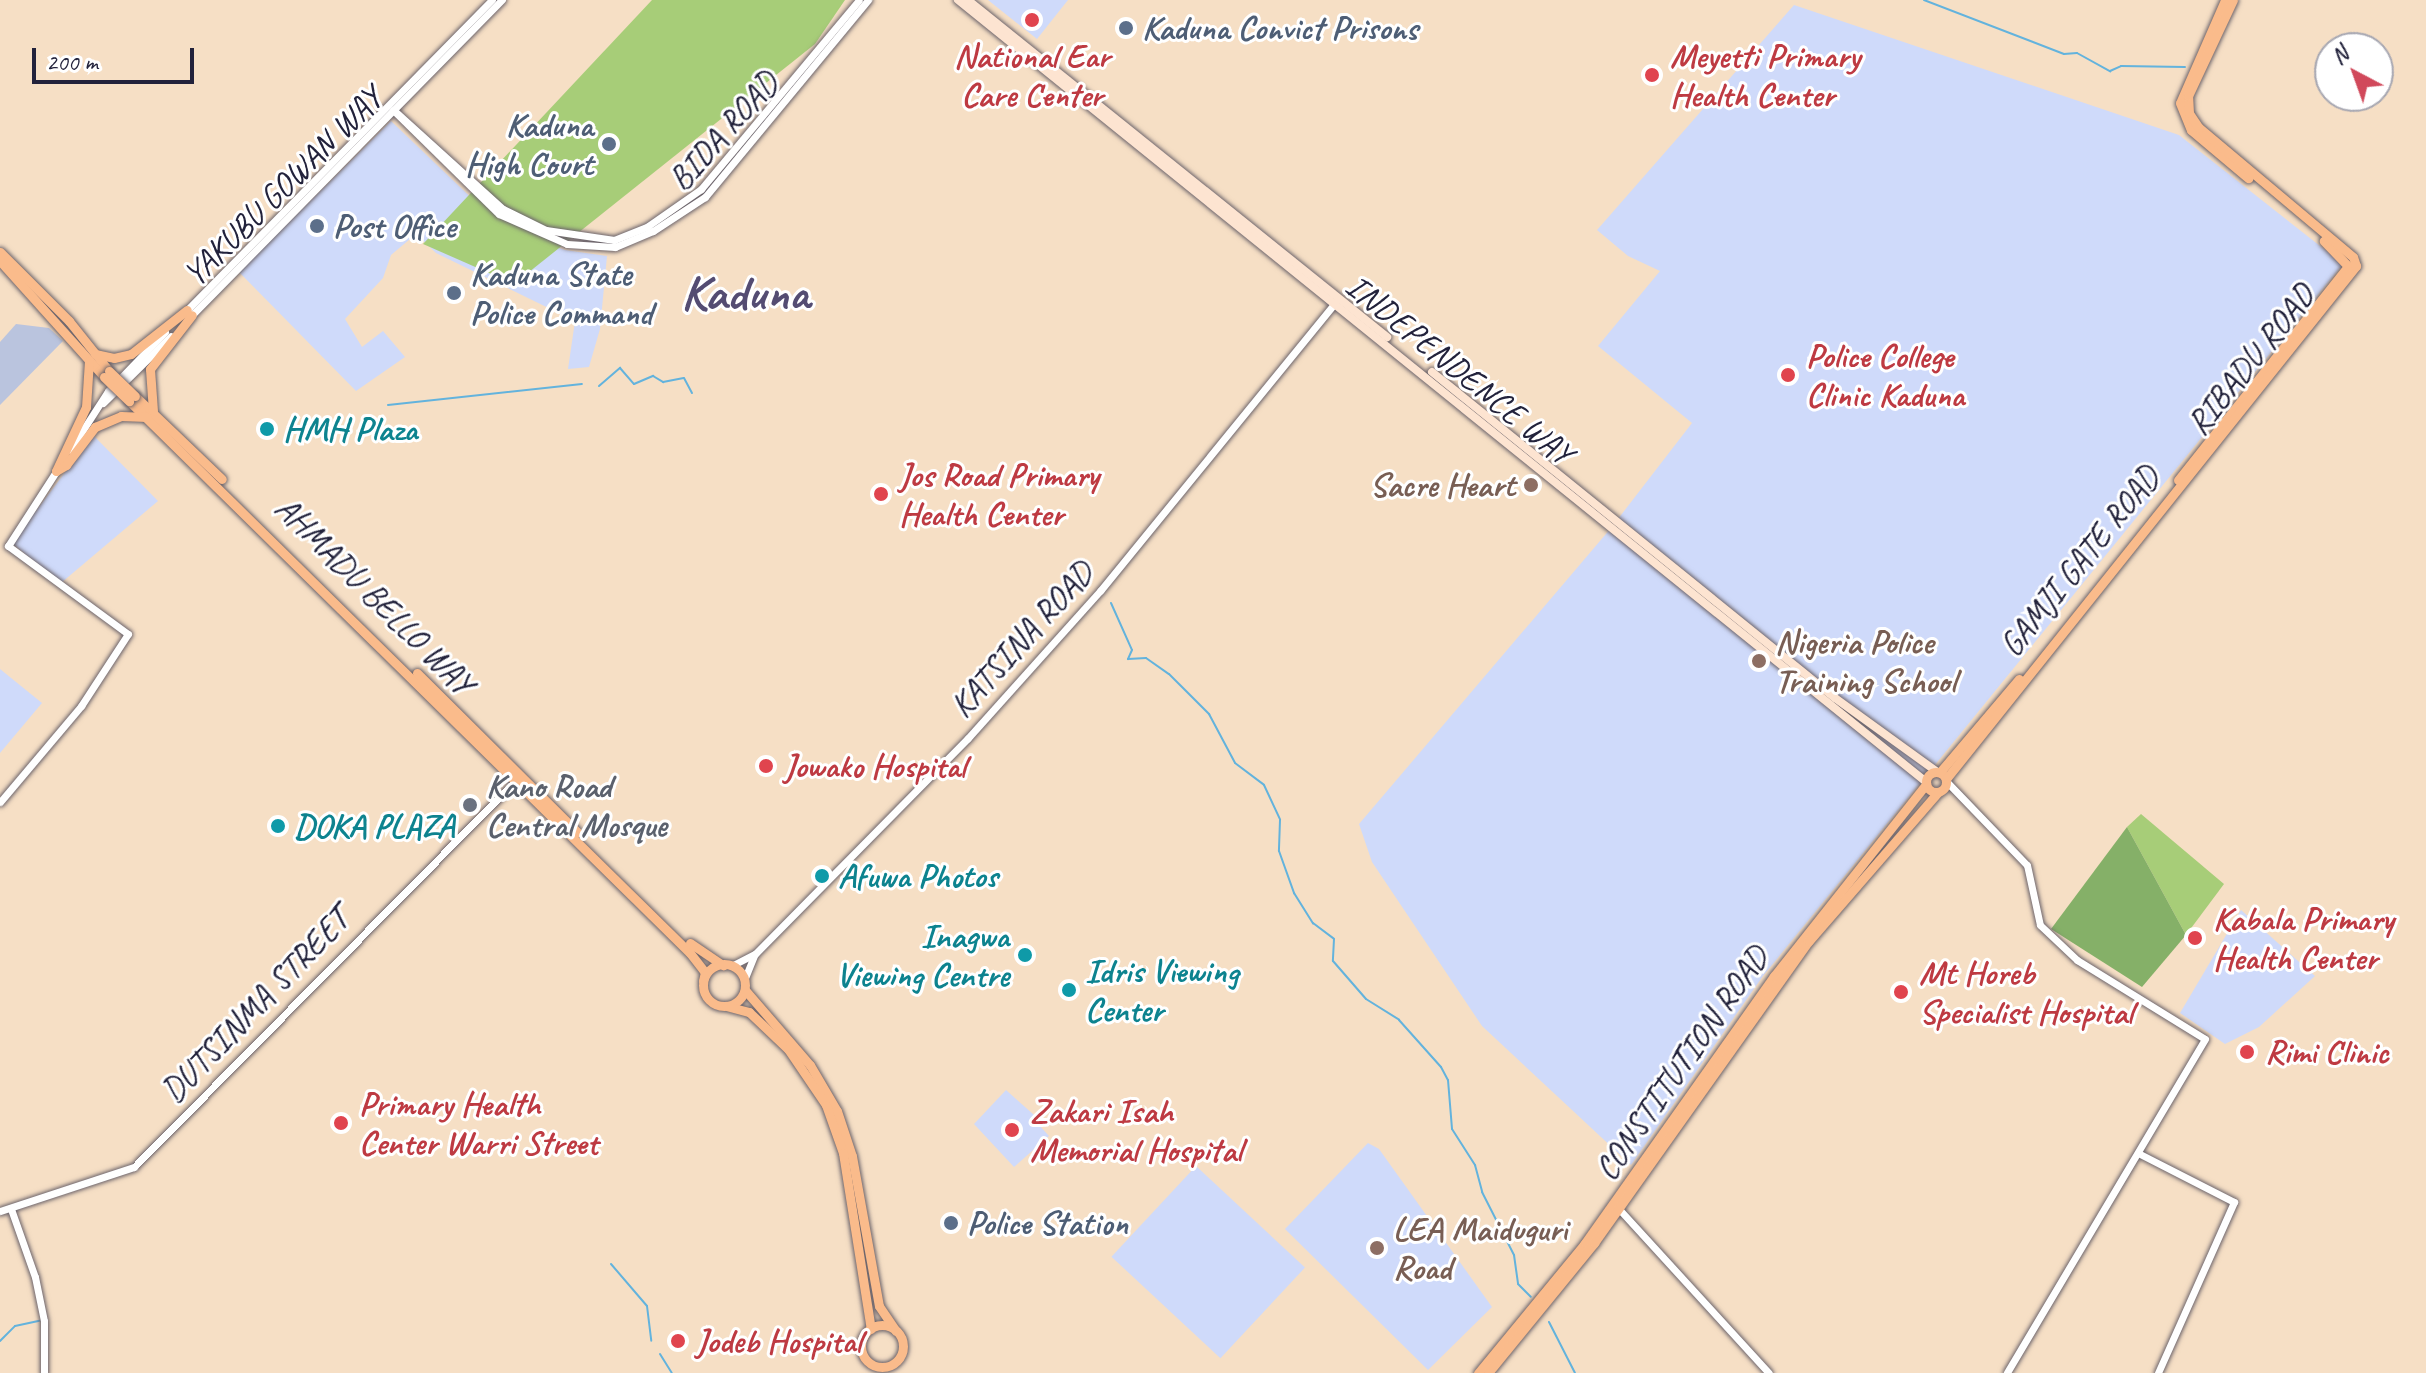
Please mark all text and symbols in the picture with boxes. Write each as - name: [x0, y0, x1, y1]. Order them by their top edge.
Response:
- place label: Kaduna Convict Prisons: [1142, 8, 1419, 48]
- marker: National Ear Care Center: [1021, 9, 1043, 31]
- marker: Kaduna Convict Prisons: [1117, 19, 1135, 37]
- scale bar: [36, 32, 198, 82]
- north arrow: [2314, 32, 2394, 112]
- place label: National Ear Care Center: [953, 35, 1111, 114]
- place label: Meyetti Primary Health Center: [1670, 35, 1860, 114]
- text: N: [2325, 40, 2354, 70]
- text: 200 m: [46, 47, 98, 77]
- street label: BIDA ROAD: [659, 63, 787, 199]
- marker: Meyetti Primary Health Center: [1641, 64, 1663, 86]
- street label: YAKUBU GOWAN WAY: [174, 78, 390, 294]
- place label: Kaduna High Court: [466, 104, 593, 184]
- marker: Kaduna High Court: [600, 135, 618, 153]
- place label: Post Office: [333, 206, 455, 246]
- marker: Post Office: [308, 217, 326, 235]
- place label: Kaduna State Police Command: [470, 253, 654, 332]
- district label: Kaduna: [681, 263, 809, 323]
- street label: INDEPENDENCE WAY: [1338, 265, 1582, 473]
- street label: RIBADU ROAD: [2177, 276, 2323, 442]
- marker: Kaduna State Police Command: [445, 284, 463, 302]
- place label: Police College Clinic Kaduna: [1806, 335, 1966, 414]
- marker: Police College Clinic Kaduna: [1777, 364, 1799, 386]
- place label: HMH Plaza: [283, 409, 417, 449]
- marker: HMH Plaza: [258, 420, 276, 438]
- place label: Jos Road Primary Health Center: [899, 454, 1102, 534]
- street label: GAMJI GATE ROAD: [1989, 457, 2169, 665]
- place label: Sacre Heart: [1371, 465, 1515, 505]
- marker: Sacre Heart: [1522, 476, 1540, 494]
- marker: Jos Road Primary Health Center: [870, 483, 892, 505]
- street label: AHMADU BELLO WAY: [267, 487, 483, 703]
- street label: KATSINA ROAD: [940, 552, 1102, 726]
- place label: Nigeria Police Training School: [1775, 621, 1955, 700]
- marker: Nigeria Police Training School: [1750, 652, 1768, 670]
- place label: Jowako Hospital: [784, 746, 966, 786]
- marker: Jowako Hospital: [755, 755, 777, 777]
- place label: Kano Road Central Mosque: [486, 765, 667, 844]
- marker: Kano Road Central Mosque: [461, 796, 479, 814]
- place label: DOKA PLAZA: [294, 806, 456, 846]
- marker: DOKA PLAZA: [269, 817, 287, 835]
- place label: Afuwa Photos: [838, 856, 998, 896]
- marker: Afuwa Photos: [813, 867, 831, 885]
- place label: Kabala Primary Health Center: [2213, 898, 2395, 978]
- street label: DUTSINMA STREET: [152, 900, 358, 1110]
- place label: Inagwa Viewing Centre: [836, 915, 1009, 994]
- marker: Kabala Primary Health Center: [2184, 927, 2206, 949]
- street label: CONSTITUTION ROAD: [1585, 938, 1777, 1188]
- marker: Inagwa Viewing Centre: [1016, 946, 1034, 964]
- place label: Idris Viewing Center: [1085, 950, 1238, 1030]
- place label: Mt Horeb Specialist Hospital: [1919, 952, 2132, 1032]
- marker: Idris Viewing Center: [1060, 981, 1078, 999]
- marker: Mt Horeb Specialist Hospital: [1890, 981, 1912, 1003]
- place label: Rimi Clinic: [2265, 1032, 2389, 1072]
- marker: Rimi Clinic: [2236, 1041, 2258, 1063]
- place label: Primary Health Center Warri Street: [359, 1083, 599, 1162]
- place label: Zakari Isah Memorial Hospital: [1030, 1090, 1241, 1170]
- marker: Primary Health Center Warri Street: [330, 1112, 352, 1134]
- marker: Zakari Isah Memorial Hospital: [1001, 1119, 1023, 1141]
- place label: Police Station: [967, 1203, 1128, 1243]
- place label: LEA Maiduguri Road: [1393, 1208, 1567, 1288]
- marker: Police Station: [942, 1214, 960, 1232]
- marker: LEA Maiduguri Road: [1368, 1239, 1386, 1257]
- place label: Jodeb Hospital: [696, 1321, 862, 1361]
- marker: Jodeb Hospital: [667, 1330, 689, 1352]

